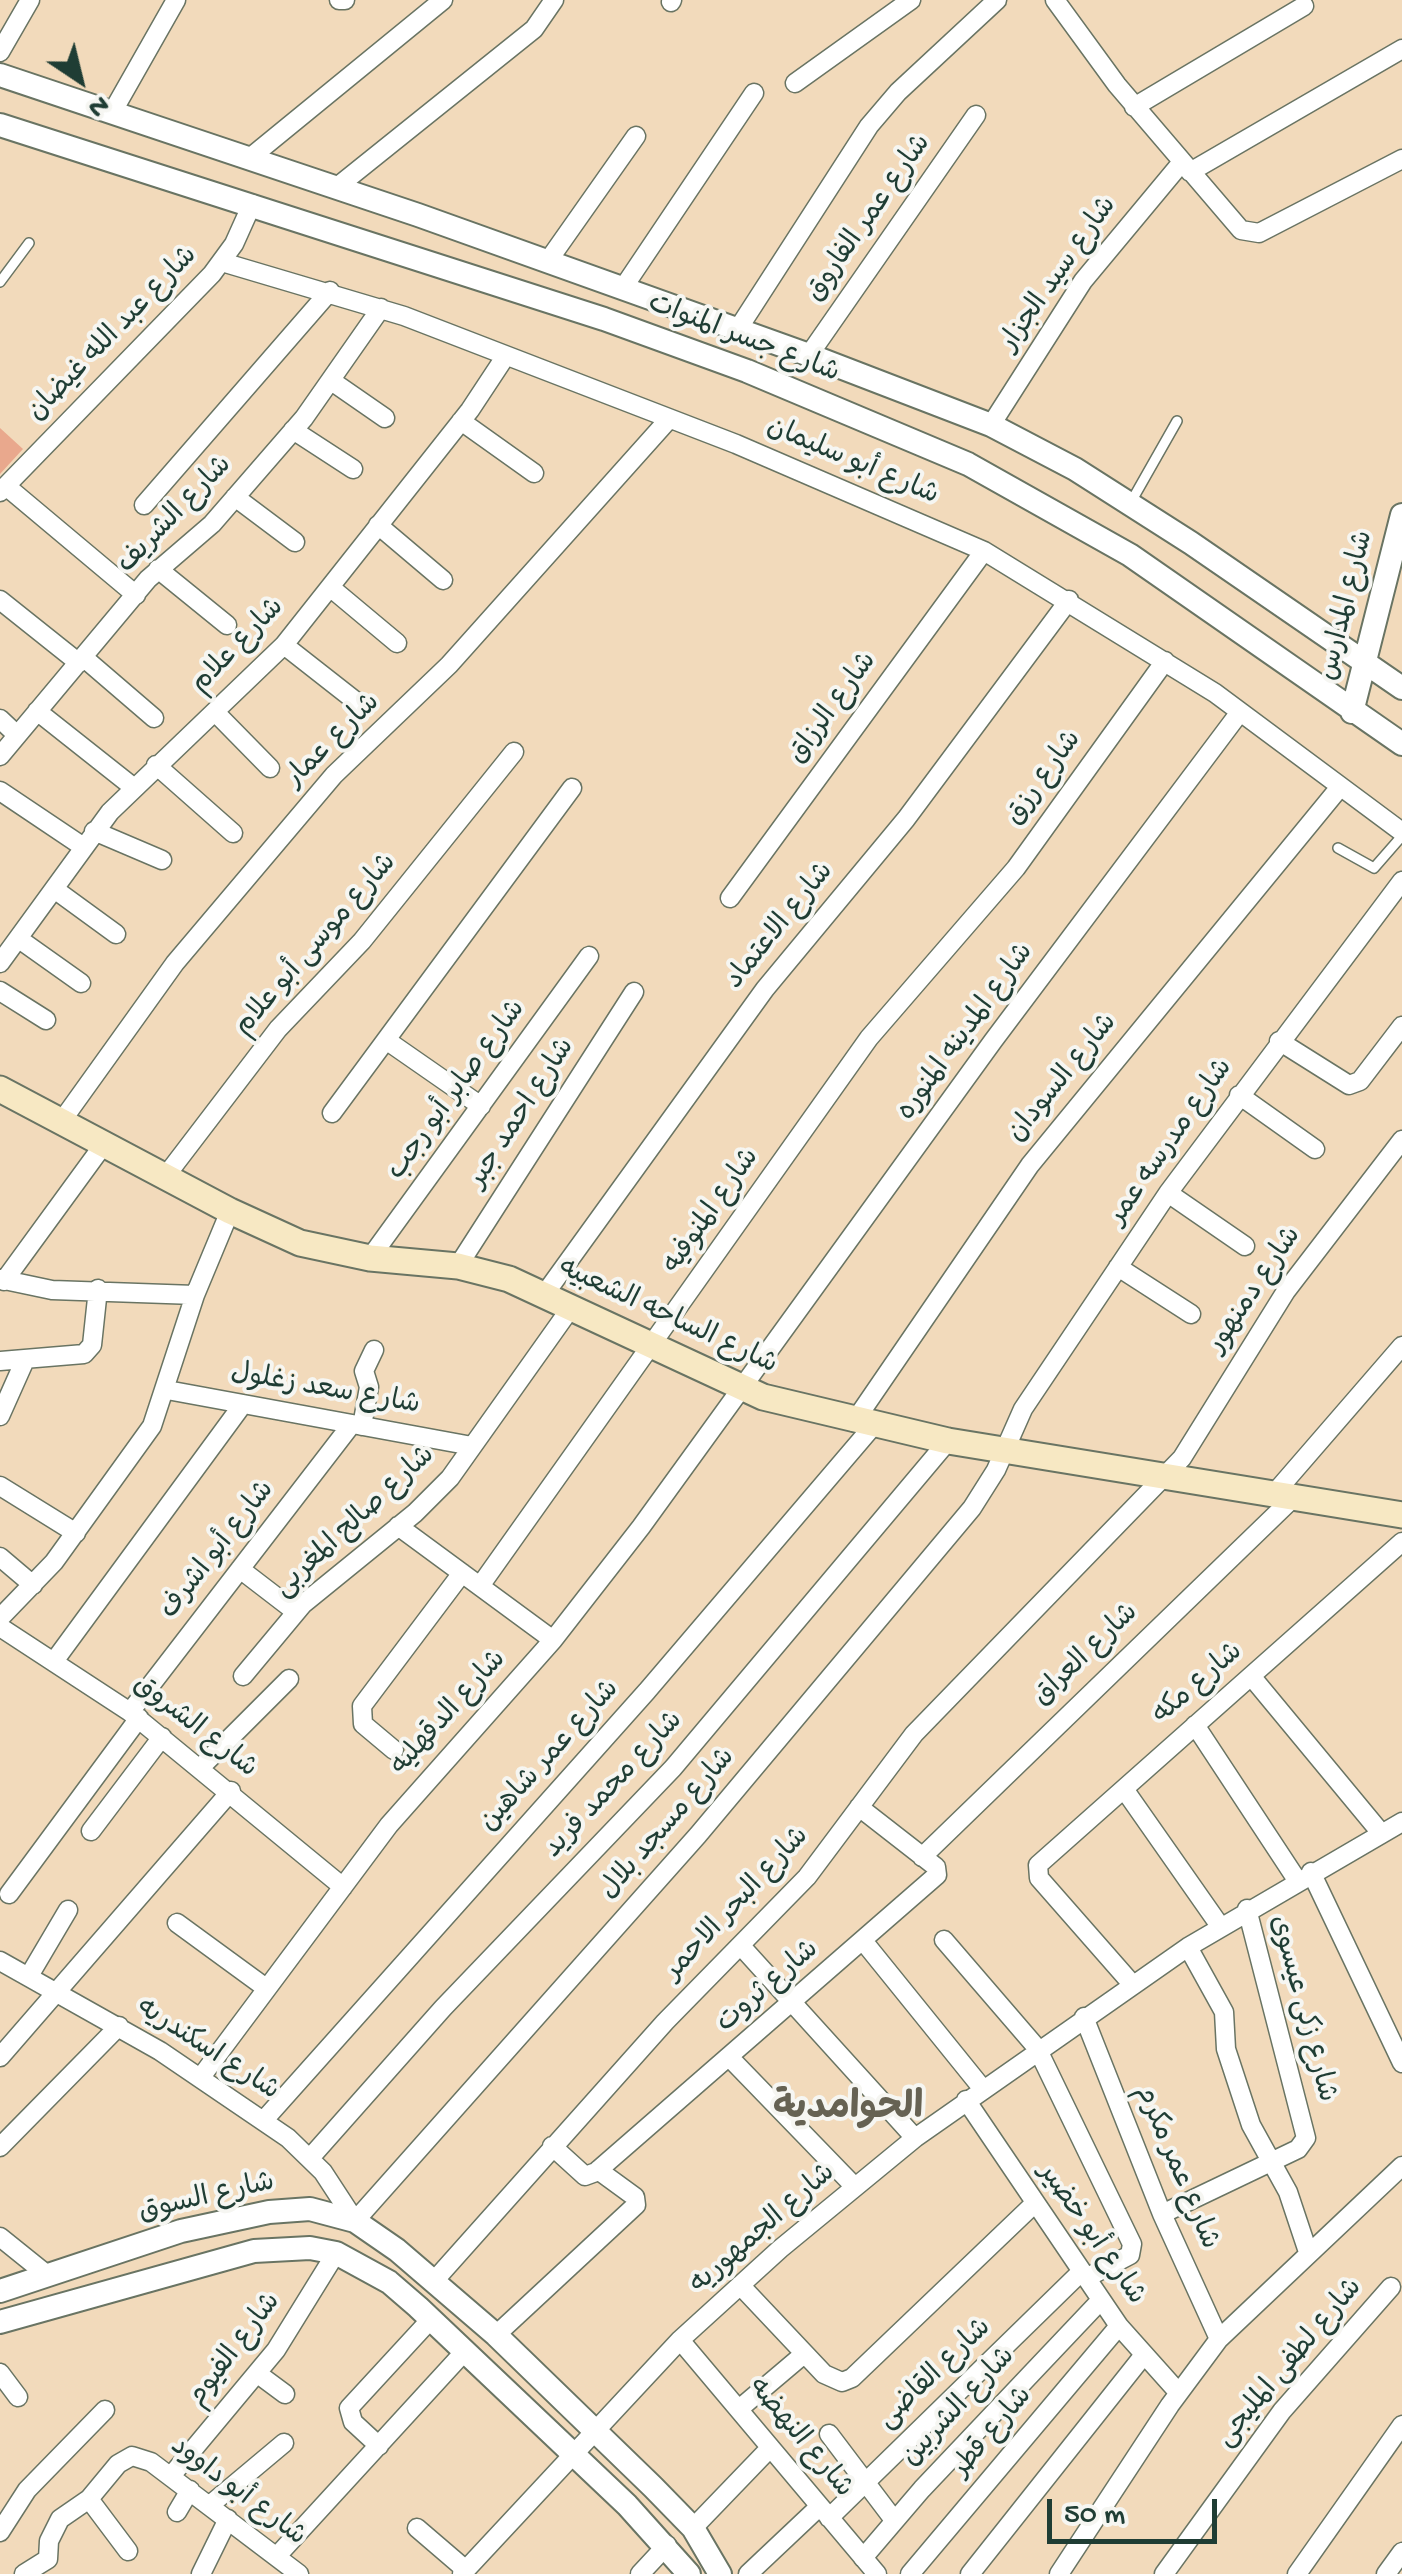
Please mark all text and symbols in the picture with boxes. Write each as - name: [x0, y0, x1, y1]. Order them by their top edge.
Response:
- north arrow: [30, 30, 130, 130]
- text: N: [81, 86, 114, 124]
- street label: شارع عمر الفاروق: [800, 129, 940, 309]
- street label: شارع سيد الجزار: [994, 191, 1126, 359]
- street label: شارع عبد الله غيضان: [22, 240, 206, 430]
- street label: شارع جسر المنوات: [642, 288, 844, 392]
- street label: شارع أبو سليمان: [761, 412, 943, 514]
- street label: شارع الشريف: [112, 450, 240, 582]
- street label: شارع المدارس: [1313, 528, 1383, 684]
- street label: شارع علام: [185, 592, 293, 702]
- street label: شارع الرزاق: [782, 647, 886, 771]
- street label: شارع عمار: [279, 687, 389, 797]
- street label: شارع رزق: [999, 725, 1091, 833]
- street label: شارع موسى أبو علام: [229, 848, 405, 1044]
- street label: شارع الاعتماد: [720, 857, 842, 997]
- street label: شارع المدينه المنوره: [891, 938, 1043, 1128]
- street label: شارع صابر أبو رجب: [381, 995, 535, 1187]
- street label: شارع السودان: [1002, 1008, 1126, 1150]
- street label: شارع احمد جبر: [462, 1033, 584, 1195]
- street label: شارع مدرسه عمر: [1102, 1053, 1242, 1233]
- street label: شارع المنوفيه: [658, 1143, 768, 1281]
- street label: شارع دمنهور: [1202, 1222, 1310, 1360]
- street label: شارع الساحه الشعبيه: [552, 1253, 782, 1383]
- street label: شارع سعد زغلول: [228, 1358, 422, 1424]
- street label: شارع صالح المغربى: [269, 1440, 443, 1606]
- street label: شارع أبو اشرف: [155, 1475, 283, 1627]
- street label: شارع العراق: [1027, 1597, 1147, 1715]
- street label: شارع مكه: [1147, 1637, 1251, 1733]
- street label: شارع الدقهليه: [385, 1644, 515, 1784]
- street label: شارع الشروق: [125, 1669, 263, 1787]
- street label: شارع عمر شاهين: [474, 1674, 628, 1840]
- street label: شارع محمد فريد: [538, 1705, 692, 1867]
- street label: شارع مسجد بلال: [594, 1742, 744, 1908]
- street label: شارع البحر الاحمر: [658, 1821, 818, 1989]
- street label: شارع زكى عيسوى: [1260, 1912, 1342, 2106]
- street label: شارع ثروت: [711, 1934, 827, 2042]
- street label: شارع اسكندريه: [129, 1992, 285, 2110]
- street label: شارع عمر مكرم: [1125, 2081, 1225, 2255]
- district label: الحوامدية: [773, 2088, 923, 2134]
- street label: شارع الجمهوريه: [684, 2158, 844, 2302]
- street label: شارع أبو خضير: [1029, 2158, 1151, 2312]
- street label: شارع السوق: [136, 2167, 278, 2231]
- street label: شارع لطفى المليجى: [1211, 2273, 1371, 2455]
- street label: شارع الفيوم: [182, 2287, 290, 2415]
- street label: شارع القاضى: [872, 2313, 1000, 2437]
- street label: شارع الشربين: [896, 2341, 1024, 2475]
- street label: شارع النهضه: [739, 2372, 859, 2506]
- street label: شارع قطر: [947, 2381, 1041, 2485]
- street label: شارع أبو داوود: [162, 2431, 312, 2555]
- scale bar: [1052, 2479, 1222, 2541]
- text: 50 m: [1064, 2499, 1125, 2534]

